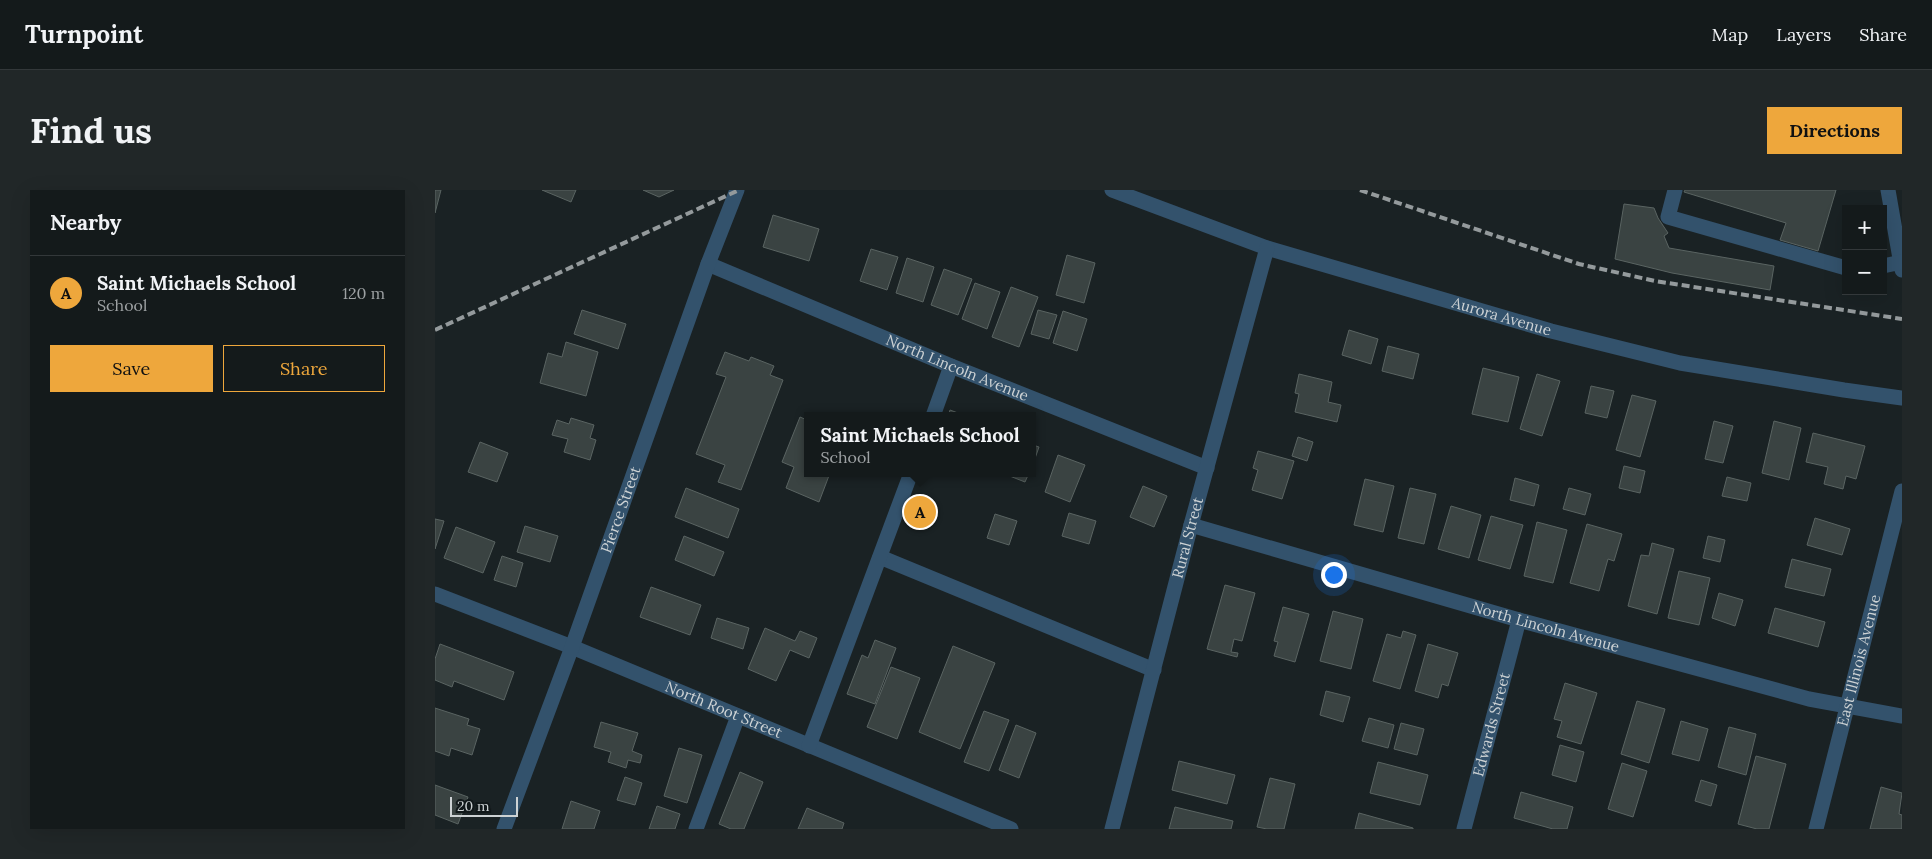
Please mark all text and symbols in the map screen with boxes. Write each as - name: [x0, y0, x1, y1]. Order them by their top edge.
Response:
- text: Turnpoint: [25, 19, 143, 50]
- text: Map: [1712, 23, 1748, 46]
- text: Layers: [1776, 23, 1831, 46]
- text: Share: [1859, 23, 1907, 46]
- button: Directions: [1767, 107, 1902, 154]
- text: Find us: [30, 108, 152, 153]
- map controls: [1842, 205, 1887, 295]
- button: +: [1842, 205, 1887, 250]
- text: Nearby: [50, 209, 121, 236]
- button: −: [1842, 250, 1887, 295]
- text: Saint Michaels School: [97, 271, 296, 295]
- text: A: [61, 283, 71, 303]
- text: 120 m: [342, 283, 385, 303]
- street label: Aurora Avenue: [1449, 292, 1554, 340]
- text: School: [97, 295, 147, 315]
- street label: North Lincoln Avenue: [883, 330, 1031, 405]
- button: Save: [50, 345, 213, 392]
- button: Share: [223, 345, 385, 392]
- popup: [804, 412, 1036, 477]
- text: Saint Michaels School: [820, 423, 1020, 447]
- text: School: [820, 447, 871, 467]
- street label: Pierce Street: [596, 464, 644, 555]
- pin: A: [904, 493, 936, 531]
- street label: Rural Street: [1168, 495, 1207, 580]
- your location: [1321, 562, 1347, 588]
- street label: East Illinois Avenue: [1833, 592, 1884, 728]
- street label: North Lincoln Avenue: [1470, 597, 1622, 656]
- street label: Edwards Street: [1468, 670, 1514, 778]
- street label: North Root Street: [663, 677, 785, 742]
- scale bar: [450, 794, 517, 817]
- text: 20 m: [457, 797, 489, 815]

